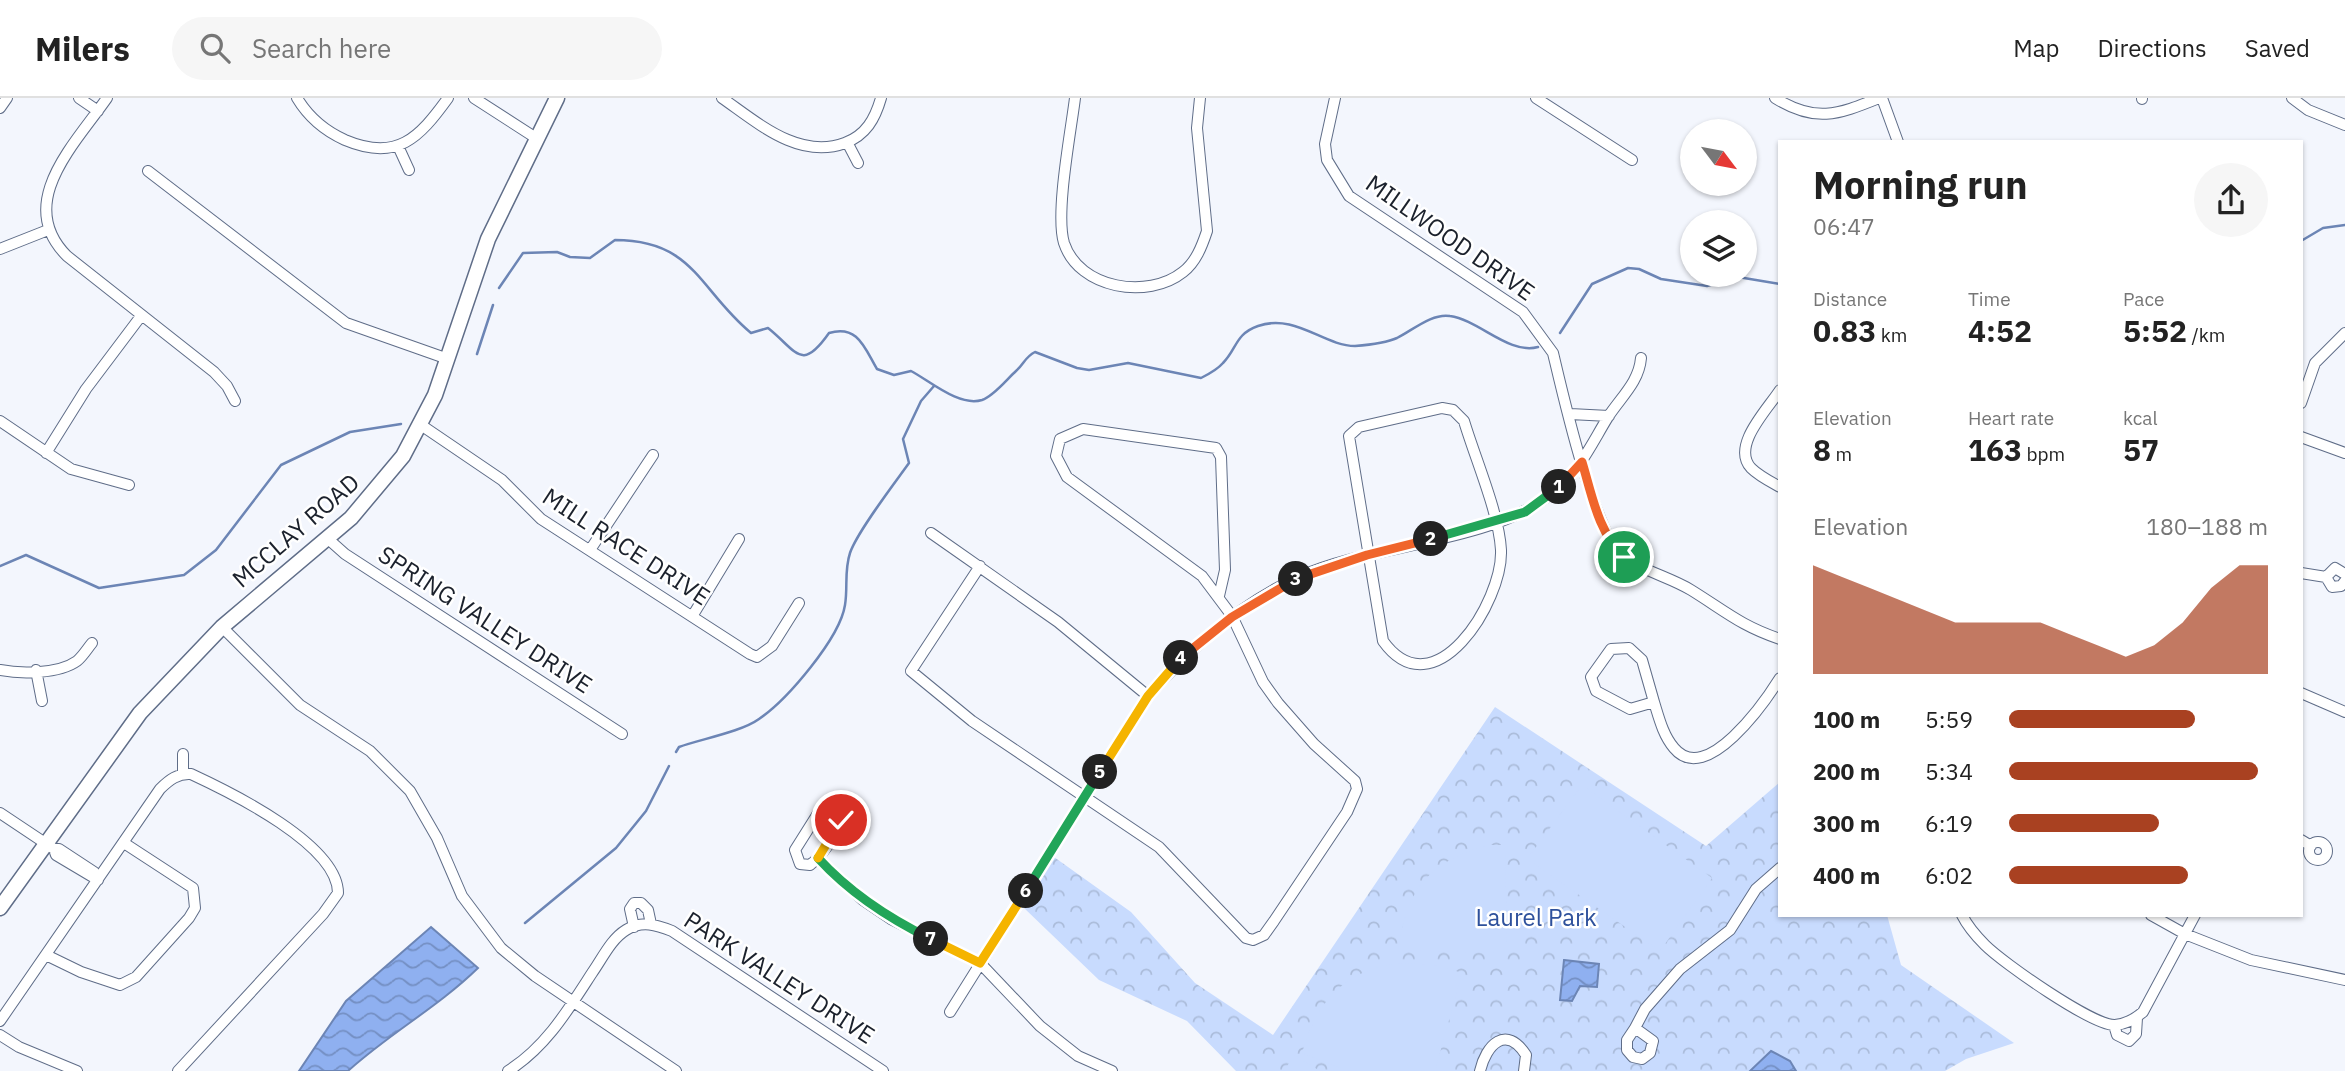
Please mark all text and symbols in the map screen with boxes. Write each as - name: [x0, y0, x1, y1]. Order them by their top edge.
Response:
- search box: [172, 17, 662, 80]
- text: Milers: [35, 27, 130, 70]
- icon: search: [196, 29, 234, 67]
- text: Search here: [252, 31, 391, 65]
- text: Map: [2013, 32, 2059, 64]
- text: Directions: [2097, 32, 2207, 64]
- text: Saved: [2245, 32, 2310, 64]
- north arrow: [1680, 119, 1757, 196]
- map controls: [1680, 119, 1757, 287]
- text: Morning run: [1813, 160, 2028, 209]
- button: share: [2194, 163, 2268, 237]
- street label: MILLWOOD DRIVE: [1360, 167, 1541, 307]
- button: layers: [1680, 210, 1757, 287]
- text: 06:47: [1813, 211, 1875, 241]
- text: Distance: [1813, 287, 1887, 311]
- text: Time: [1968, 287, 2011, 311]
- text: Pace: [2123, 287, 2164, 311]
- text: 0.83: [1813, 311, 1876, 350]
- text: 4:52: [1968, 311, 2032, 350]
- text: 5:52: [2123, 311, 2187, 350]
- text: km: [1876, 323, 1907, 347]
- text: /km: [2187, 323, 2225, 347]
- text: Elevation: [1813, 406, 1892, 430]
- text: Heart rate: [1968, 406, 2054, 430]
- text: kcal: [2123, 406, 2158, 430]
- text: 8: [1813, 430, 1831, 469]
- text: 163: [1968, 430, 2022, 469]
- text: 57: [2123, 430, 2159, 469]
- text: m: [1831, 442, 1852, 466]
- text: bpm: [2022, 442, 2065, 466]
- street label: MCCLAY ROAD: [225, 466, 366, 594]
- pin: 1: [1542, 470, 1576, 504]
- text: 1: [1553, 474, 1564, 498]
- street label: MILL RACE DRIVE: [537, 480, 716, 612]
- text: Elevation: [1813, 511, 1908, 541]
- text: 180–188 m: [2146, 511, 2268, 541]
- pin: 2: [1414, 522, 1448, 556]
- text: 2: [1425, 526, 1436, 550]
- pin: [1594, 527, 1654, 587]
- street label: SPRING VALLEY DRIVE: [372, 538, 599, 700]
- icon: arrive: [1605, 538, 1643, 576]
- pin: 3: [1278, 561, 1314, 596]
- text: 3: [1290, 566, 1301, 590]
- pin: 4: [1164, 640, 1198, 676]
- text: 4: [1175, 645, 1186, 669]
- text: 100 m: [1813, 704, 1880, 734]
- text: 5:59: [1925, 704, 1973, 734]
- pin: 5: [1082, 754, 1118, 790]
- text: 200 m: [1813, 756, 1880, 786]
- text: 5:34: [1925, 756, 1973, 786]
- text: 5: [1094, 759, 1105, 783]
- pin: [811, 790, 871, 850]
- icon: check: [822, 801, 860, 839]
- text: 300 m: [1813, 808, 1880, 838]
- text: 6:19: [1925, 808, 1973, 838]
- text: 400 m: [1813, 860, 1880, 890]
- text: 6:02: [1925, 860, 1973, 890]
- pin: 6: [1009, 874, 1044, 908]
- text: 6: [1020, 878, 1031, 902]
- park label: Laurel Park: [1475, 901, 1597, 933]
- street label: PARK VALLEY DRIVE: [678, 903, 881, 1051]
- pin: 7: [914, 922, 948, 956]
- text: 7: [925, 926, 936, 950]

